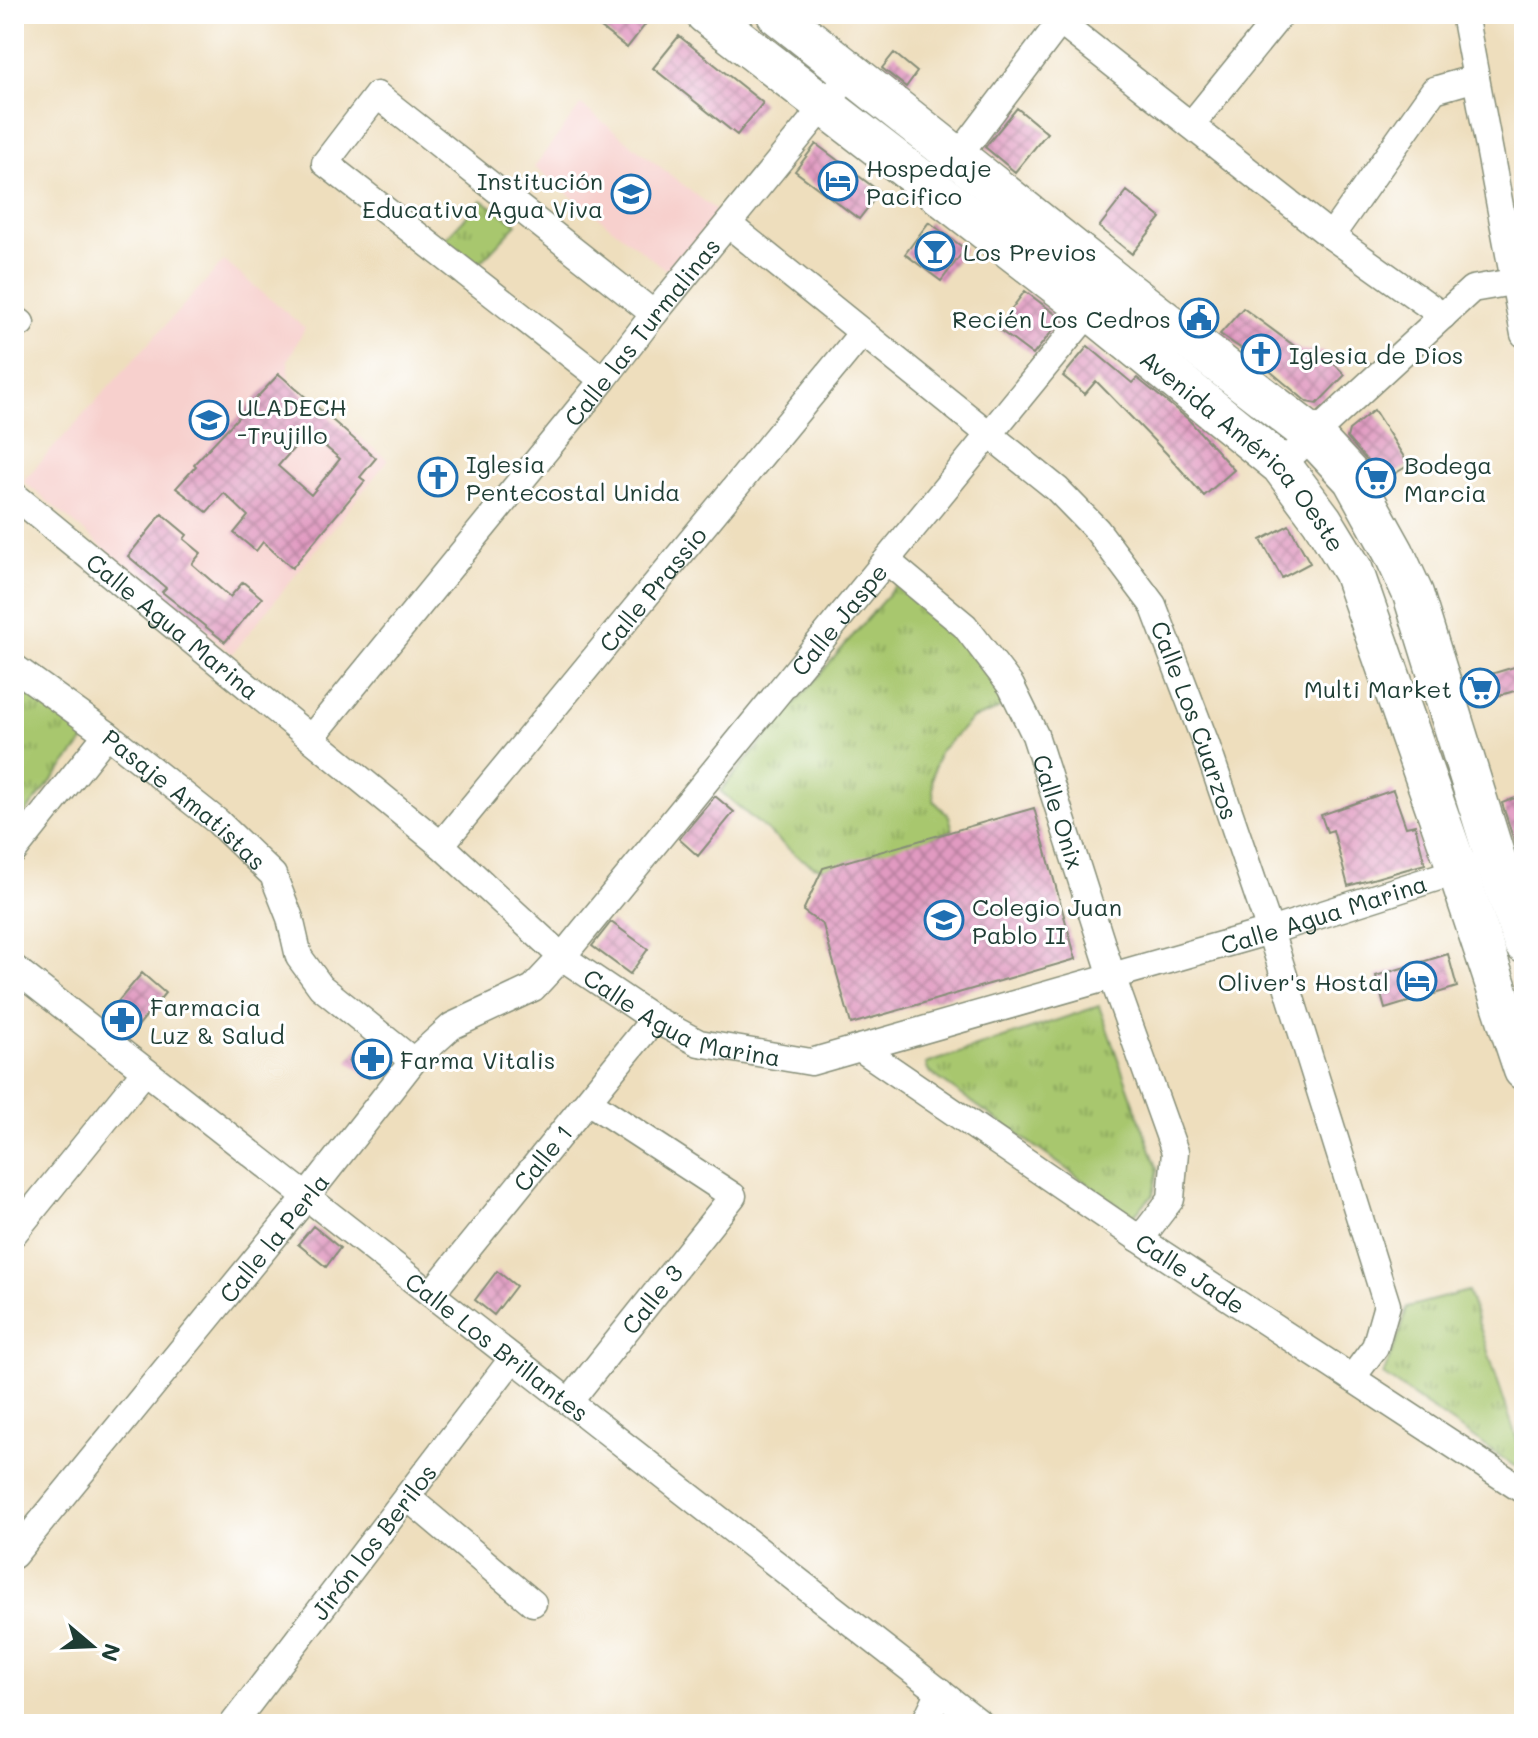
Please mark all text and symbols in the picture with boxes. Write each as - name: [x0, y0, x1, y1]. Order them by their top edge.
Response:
- place label: Hospedaje Pacifico: [866, 152, 992, 211]
- hotel icon: Hospedaje Pacifico: [817, 160, 859, 202]
- place label: Institución Educativa Agua Viva: [362, 165, 603, 224]
- school or university icon: Institución Educativa Agua Viva: [610, 173, 652, 215]
- bar icon: Los Previos: [914, 230, 956, 272]
- street label: Calle las Turmalinas: [557, 231, 726, 432]
- place label: Los Previos: [963, 236, 1097, 267]
- public building icon: Recién Los Cedros: [1178, 297, 1220, 339]
- place label: Recién Los Cedros: [952, 303, 1171, 334]
- church icon: Iglesia de Dios: [1240, 333, 1282, 375]
- place label: Iglesia de Dios: [1289, 339, 1463, 370]
- street label: Avenida América Oeste: [1135, 342, 1353, 557]
- place label: ULADECH -Trujillo: [237, 391, 347, 450]
- school or university icon: ULADECH -Trujillo: [188, 399, 230, 441]
- place label: Iglesia Pentecostal Unida: [466, 448, 680, 507]
- place label: Bodega Marcia: [1404, 449, 1492, 508]
- church icon: Iglesia Pentecostal Unida: [417, 456, 459, 498]
- supermarket icon: Bodega Marcia: [1355, 457, 1397, 499]
- street label: Calle Prassio: [591, 519, 713, 658]
- street label: Calle Agua Marina: [80, 546, 266, 706]
- street label: Calle Jaspe: [783, 556, 893, 681]
- street label: Calle Los Cuarzos: [1145, 616, 1246, 823]
- supermarket icon: Multi Market: [1459, 667, 1501, 709]
- place label: Multi Market: [1304, 673, 1452, 704]
- street label: Pasaje Amatistas: [97, 721, 273, 876]
- street label: Calle Onix: [1027, 750, 1092, 873]
- street label: Calle Agua Marina: [1216, 866, 1430, 960]
- place label: Colegio Juan Pablo II: [972, 891, 1122, 950]
- school or university icon: Colegio Juan Pablo II: [923, 899, 965, 941]
- hotel icon: Oliver's Hostal: [1396, 960, 1438, 1002]
- street label: Calle Agua Marina: [578, 961, 783, 1072]
- place label: Oliver's Hostal: [1218, 966, 1389, 997]
- place label: Farmacia Luz & Salud: [150, 991, 285, 1050]
- pharmacy icon: Farmacia Luz & Salud: [101, 999, 143, 1041]
- pharmacy icon: Farma Vitalis: [351, 1038, 393, 1080]
- place label: Farma Vitalis: [400, 1044, 556, 1075]
- street label: Calle 1: [505, 1117, 578, 1197]
- street label: Calle la Perla: [211, 1166, 335, 1309]
- street label: Calle Jade: [1130, 1225, 1252, 1320]
- street label: Calle 3: [614, 1257, 688, 1340]
- street label: Calle Los Brillantes: [400, 1265, 596, 1428]
- street label: Jirón los Berilos: [303, 1457, 442, 1626]
- north arrow: [52, 1606, 132, 1686]
- text: N: [95, 1640, 128, 1665]

